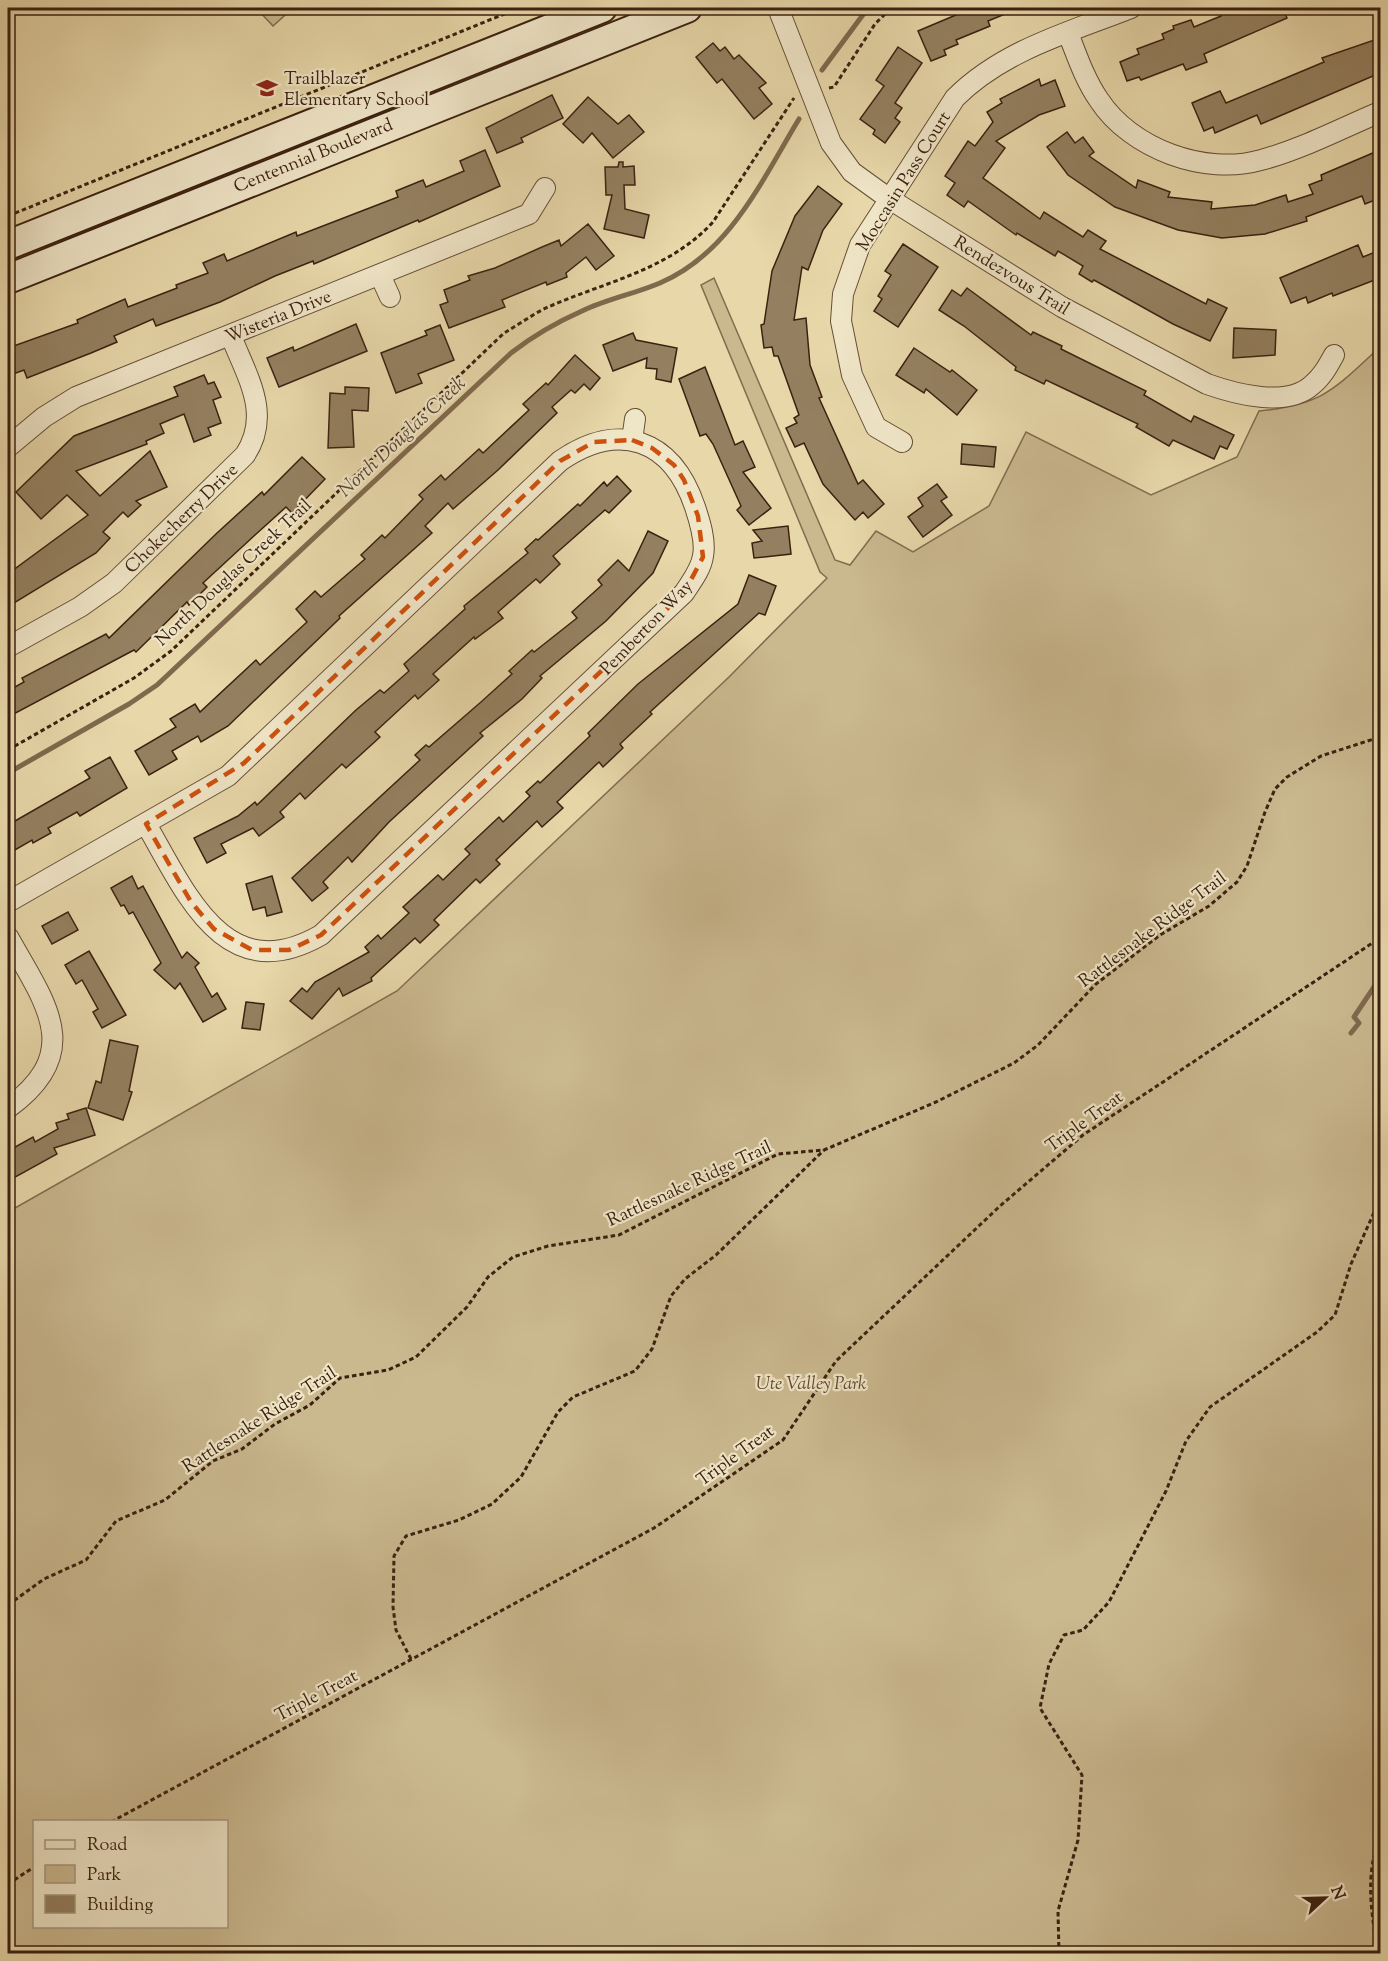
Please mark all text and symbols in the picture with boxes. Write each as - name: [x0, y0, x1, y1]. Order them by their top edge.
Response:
- place label: Trailblazer Elementary School: [284, 67, 429, 114]
- school or university icon: Trailblazer Elementary School: [255, 76, 279, 100]
- street label: Moccasin Pass Court: [851, 107, 958, 257]
- street label: Centennial Boulevard: [230, 113, 397, 201]
- street label: Rendezvous Trail: [948, 231, 1074, 323]
- street label: Wisteria Drive: [222, 285, 336, 351]
- water label: North Douglas Creek: [332, 371, 473, 505]
- street label: Chokecherry Drive: [120, 458, 245, 581]
- street label: North Douglas Creek Trail: [150, 494, 319, 653]
- street label: Pemberton Way: [595, 575, 700, 682]
- street label: Rattlesnake Ridge Trail: [1074, 866, 1233, 995]
- street label: Triple Treat: [1041, 1086, 1129, 1160]
- street label: Rattlesnake Ridge Trail: [603, 1135, 777, 1235]
- street label: Rattlesnake Ridge Trail: [178, 1361, 342, 1480]
- park label: Ute Valley Park: [756, 1372, 866, 1398]
- street label: Triple Treat: [692, 1420, 780, 1494]
- street label: Triple Treat: [271, 1664, 363, 1729]
- legend: [33, 1820, 228, 1928]
- text: Road: [87, 1833, 127, 1859]
- text: Park: [87, 1863, 122, 1889]
- north arrow: [1295, 1868, 1355, 1928]
- text: N: [1324, 1883, 1350, 1904]
- text: Building: [87, 1893, 153, 1919]

